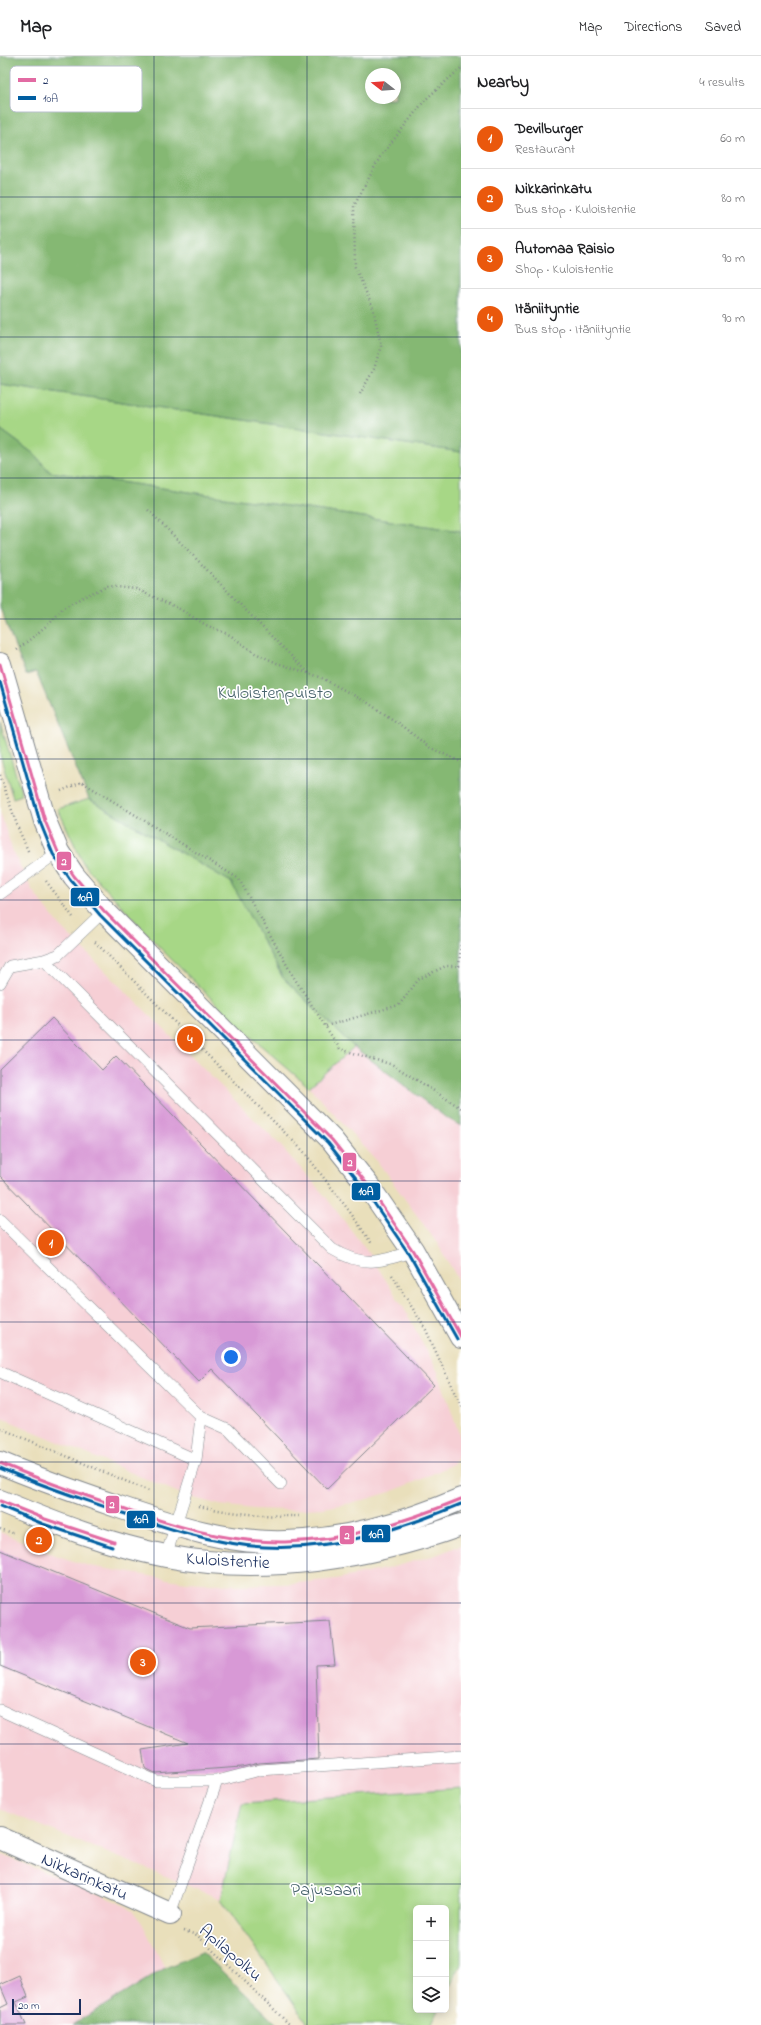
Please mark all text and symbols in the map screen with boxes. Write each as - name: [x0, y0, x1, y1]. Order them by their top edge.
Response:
- text: Map: [20, 14, 52, 41]
- text: Map: [579, 17, 602, 38]
- text: Directions: [624, 17, 682, 38]
- text: Saved: [704, 17, 741, 38]
- legend: [10, 66, 142, 112]
- north arrow: [365, 68, 401, 104]
- text: Nearby: [477, 70, 529, 95]
- text: 2: [43, 73, 49, 89]
- text: 4 results: [699, 73, 745, 92]
- text: 10A: [43, 91, 58, 107]
- text: Devilburger: [515, 118, 583, 140]
- text: 1: [488, 129, 492, 148]
- text: 60 m: [720, 129, 745, 148]
- text: Restaurant: [515, 140, 575, 159]
- text: Nikkarinkatu: [515, 178, 592, 200]
- text: 2: [487, 189, 493, 208]
- text: 80 m: [721, 189, 745, 208]
- text: Bus stop · Kuloistentie: [515, 200, 636, 219]
- text: Automaa Raisio: [515, 238, 614, 260]
- text: 3: [487, 249, 493, 268]
- text: 90 m: [722, 249, 745, 268]
- text: Shop · Kuloistentie: [515, 260, 613, 279]
- text: Itäniityntie: [515, 298, 579, 320]
- text: 4: [487, 309, 493, 328]
- text: 90 m: [722, 309, 745, 328]
- text: Bus stop · Itäniityntie: [515, 320, 631, 339]
- park label: Kuloistenpuisto: [218, 681, 332, 707]
- line badge: 2: [56, 851, 72, 871]
- text: 2: [60, 854, 67, 870]
- line badge: 10A: [70, 887, 100, 907]
- text: 10A: [77, 890, 93, 906]
- pin: 4: [177, 1024, 203, 1054]
- line badge: 2: [342, 1152, 357, 1172]
- text: 2: [346, 1155, 353, 1171]
- line badge: 10A: [351, 1182, 381, 1201]
- text: 10A: [358, 1184, 374, 1200]
- pin: 1: [38, 1228, 64, 1258]
- your location: [221, 1347, 241, 1367]
- line badge: 2: [105, 1495, 120, 1514]
- text: 2: [108, 1497, 115, 1513]
- line badge: 10A: [126, 1510, 156, 1529]
- text: 10A: [133, 1512, 149, 1528]
- line badge: 10A: [361, 1524, 391, 1543]
- pin: 2: [26, 1525, 52, 1555]
- line badge: 2: [339, 1525, 355, 1545]
- text: 10A: [368, 1527, 384, 1543]
- text: 2: [343, 1528, 350, 1544]
- street label: Kuloistentie: [185, 1547, 271, 1577]
- pin: 3: [130, 1647, 156, 1677]
- street label: Nikkarinkatu: [37, 1847, 132, 1909]
- park label: Pajusaari: [291, 1878, 361, 1904]
- map controls: [413, 1905, 449, 2013]
- button: +: [413, 1905, 449, 1941]
- street label: Apilapolku: [192, 1919, 267, 1988]
- button: −: [413, 1941, 449, 1977]
- button: layers: [413, 1977, 449, 2013]
- scale bar: [12, 1997, 81, 2016]
- text: 20 m: [18, 1998, 40, 2014]

